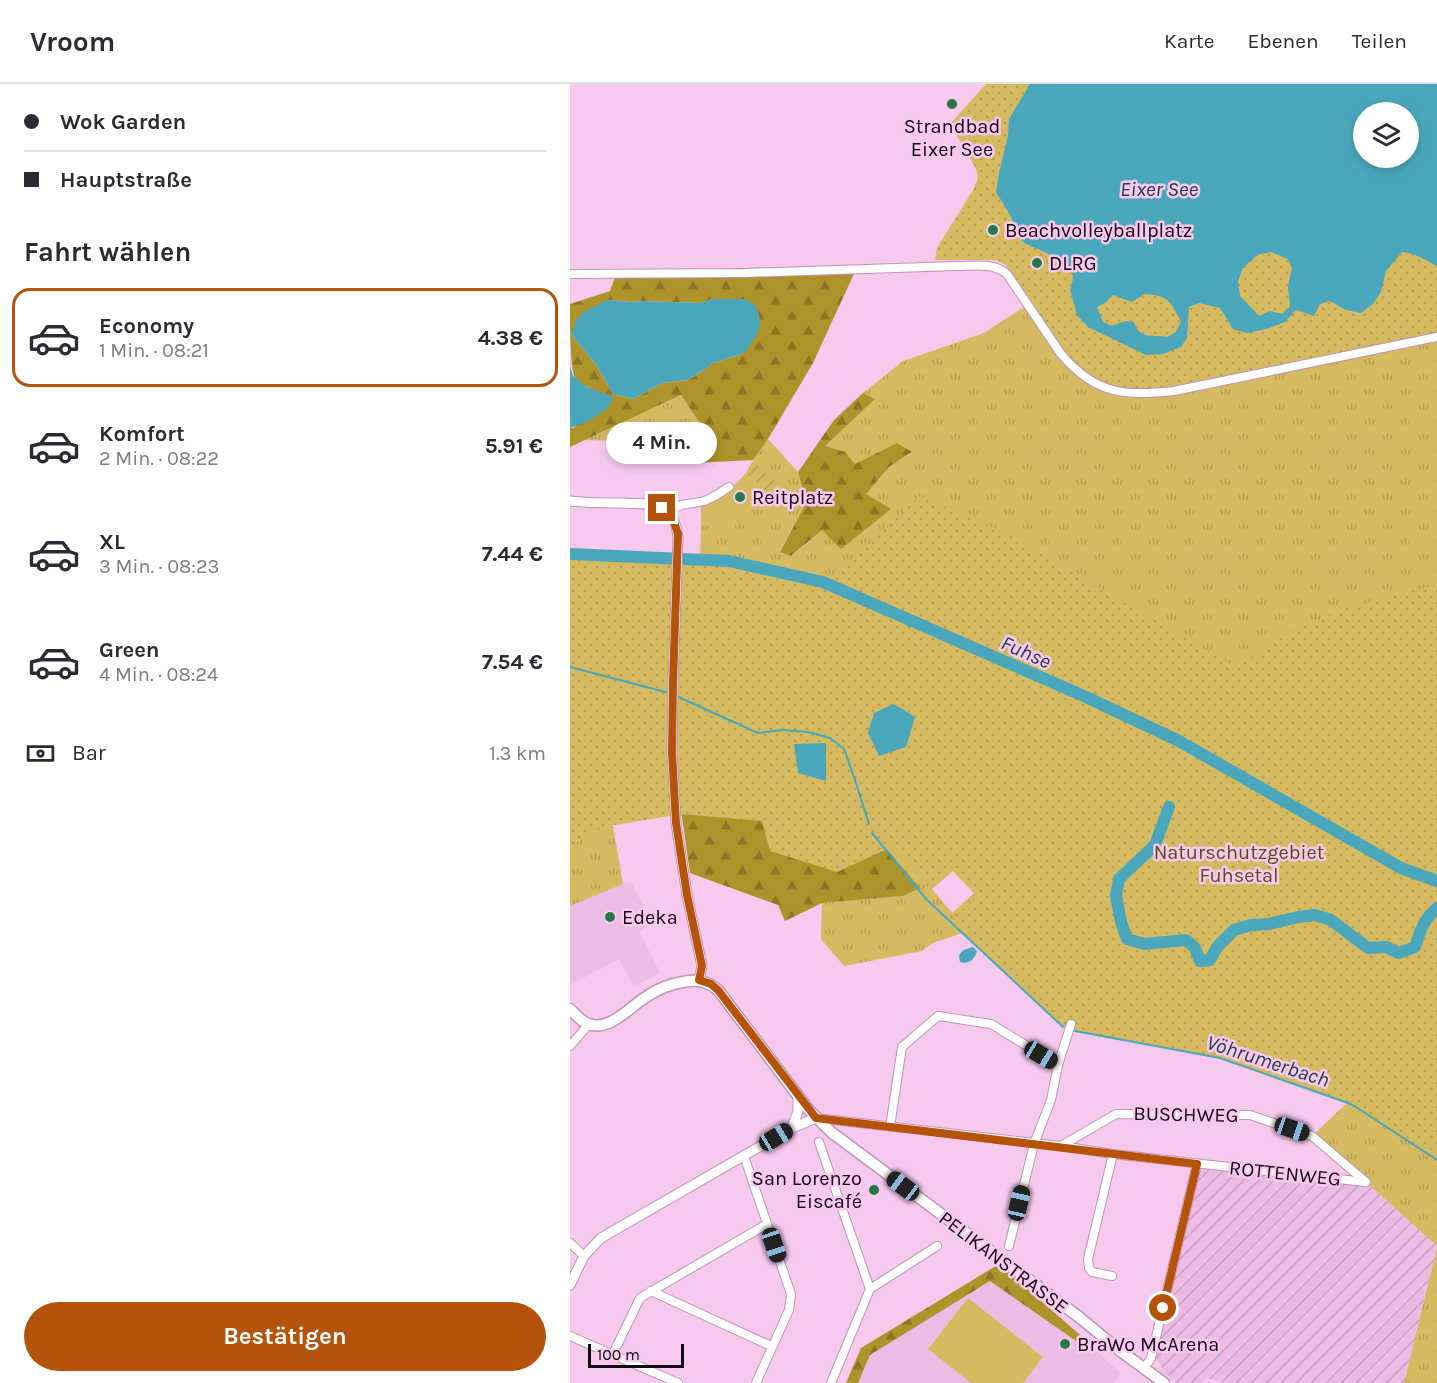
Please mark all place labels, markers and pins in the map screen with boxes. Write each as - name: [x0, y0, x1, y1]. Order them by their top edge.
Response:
- marker: Strandbad Eixer See: [945, 97, 959, 111]
- place label: Strandbad Eixer See: [904, 115, 1000, 161]
- place label: Beachvolleyballplatz: [1005, 219, 1192, 242]
- marker: Beachvolleyballplatz: [986, 223, 1000, 237]
- place label: DLRG: [1049, 252, 1097, 275]
- marker: DLRG: [1030, 256, 1044, 270]
- place label: Reitplatz: [752, 486, 833, 509]
- marker: Reitplatz: [733, 490, 747, 504]
- place label: Edeka: [622, 906, 678, 929]
- marker: Edeka: [603, 910, 617, 924]
- place label: San Lorenzo Eiscafé: [752, 1167, 862, 1213]
- marker: San Lorenzo Eiscafé: [867, 1183, 881, 1197]
- place label: BraWo McArena: [1077, 1333, 1219, 1356]
- marker: BraWo McArena: [1058, 1337, 1072, 1351]

